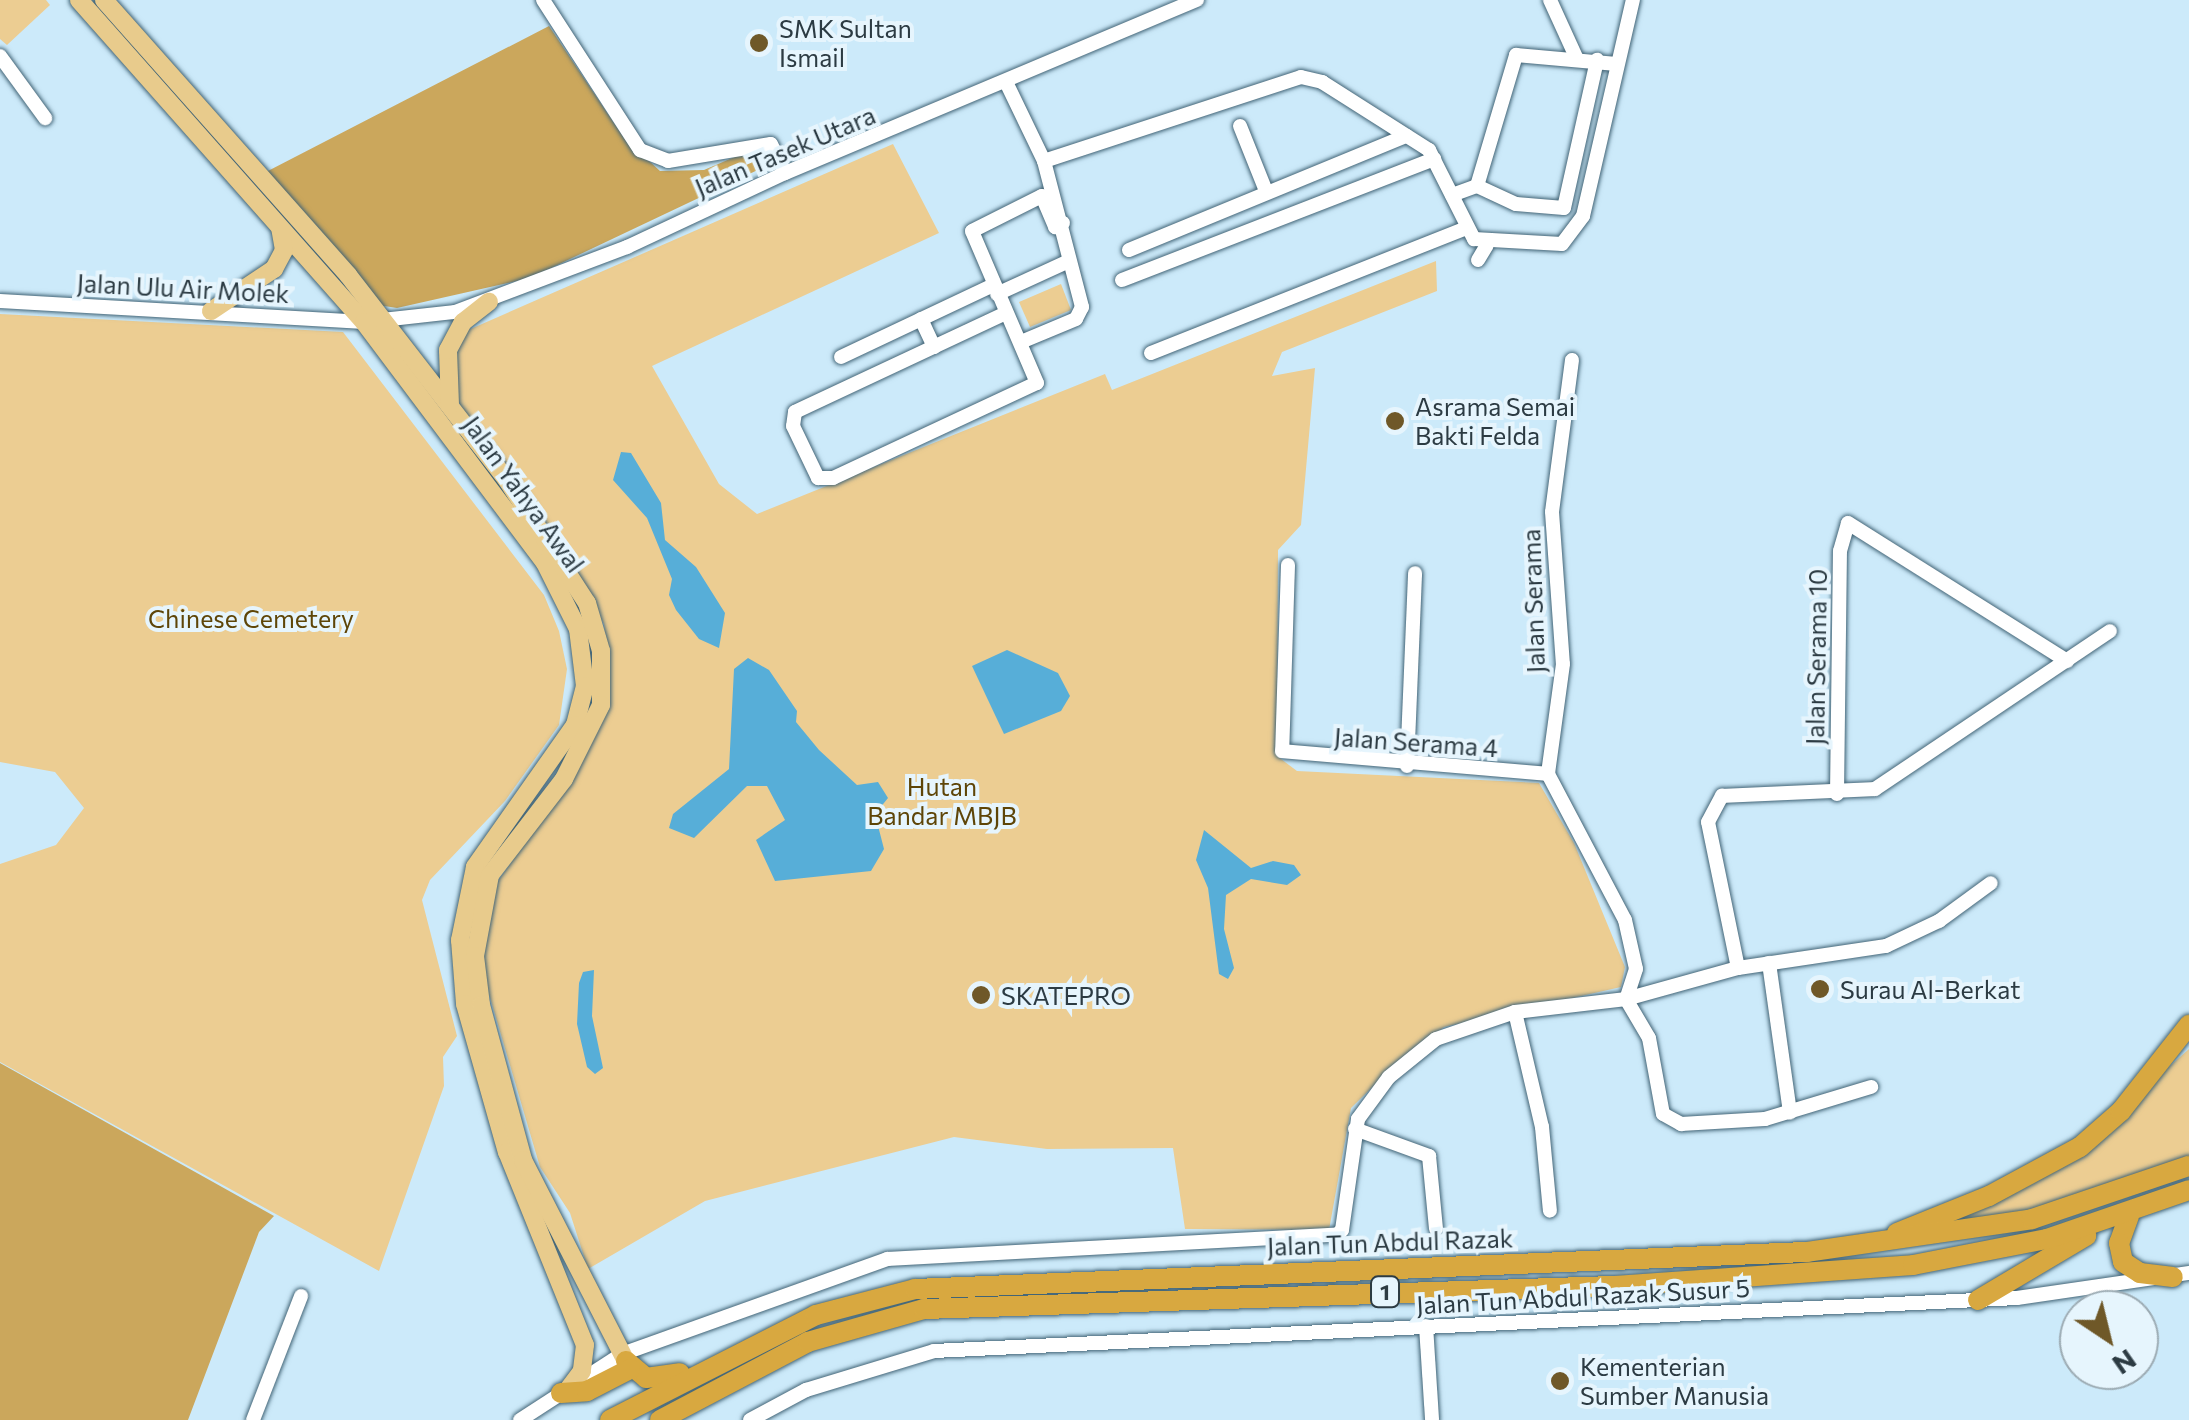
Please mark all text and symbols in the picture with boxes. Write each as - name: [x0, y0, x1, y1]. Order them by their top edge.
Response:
- place label: SMK Sultan Ismail: [779, 14, 912, 73]
- marker: SMK Sultan Ismail: [748, 32, 770, 54]
- street label: Jalan Tasek Utara: [690, 99, 880, 203]
- street label: Jalan Ulu Air Molek: [76, 267, 290, 309]
- place label: Asrama Semai Bakti Felda: [1415, 392, 1575, 451]
- street label: Jalan Yahya Awal: [457, 410, 591, 578]
- marker: Asrama Semai Bakti Felda: [1384, 410, 1406, 432]
- street label: Jalan Serama: [1515, 528, 1551, 674]
- street label: Jalan Serama 10: [1799, 569, 1833, 745]
- park label: Chinese Cemetery: [148, 603, 354, 633]
- street label: Jalan Serama 4: [1333, 721, 1499, 763]
- park label: Hutan Bandar MBJB: [867, 772, 1017, 831]
- place label: Surau Al-Berkat: [1840, 974, 2021, 1004]
- marker: Surau Al-Berkat: [1809, 978, 1831, 1000]
- place label: SKATEPRO: [1001, 980, 1131, 1010]
- marker: SKATEPRO: [970, 984, 992, 1006]
- street label: Jalan Tun Abdul Razak: [1266, 1223, 1514, 1261]
- street label: Jalan Tun Abdul Razak Susur 5: [1415, 1272, 1751, 1320]
- road number: 1: [1370, 1275, 1400, 1309]
- north arrow: [2059, 1290, 2159, 1390]
- text: N: [2107, 1343, 2143, 1383]
- place label: Kementerian Sumber Manusia: [1580, 1352, 1769, 1411]
- marker: Kementerian Sumber Manusia: [1549, 1370, 1571, 1392]

